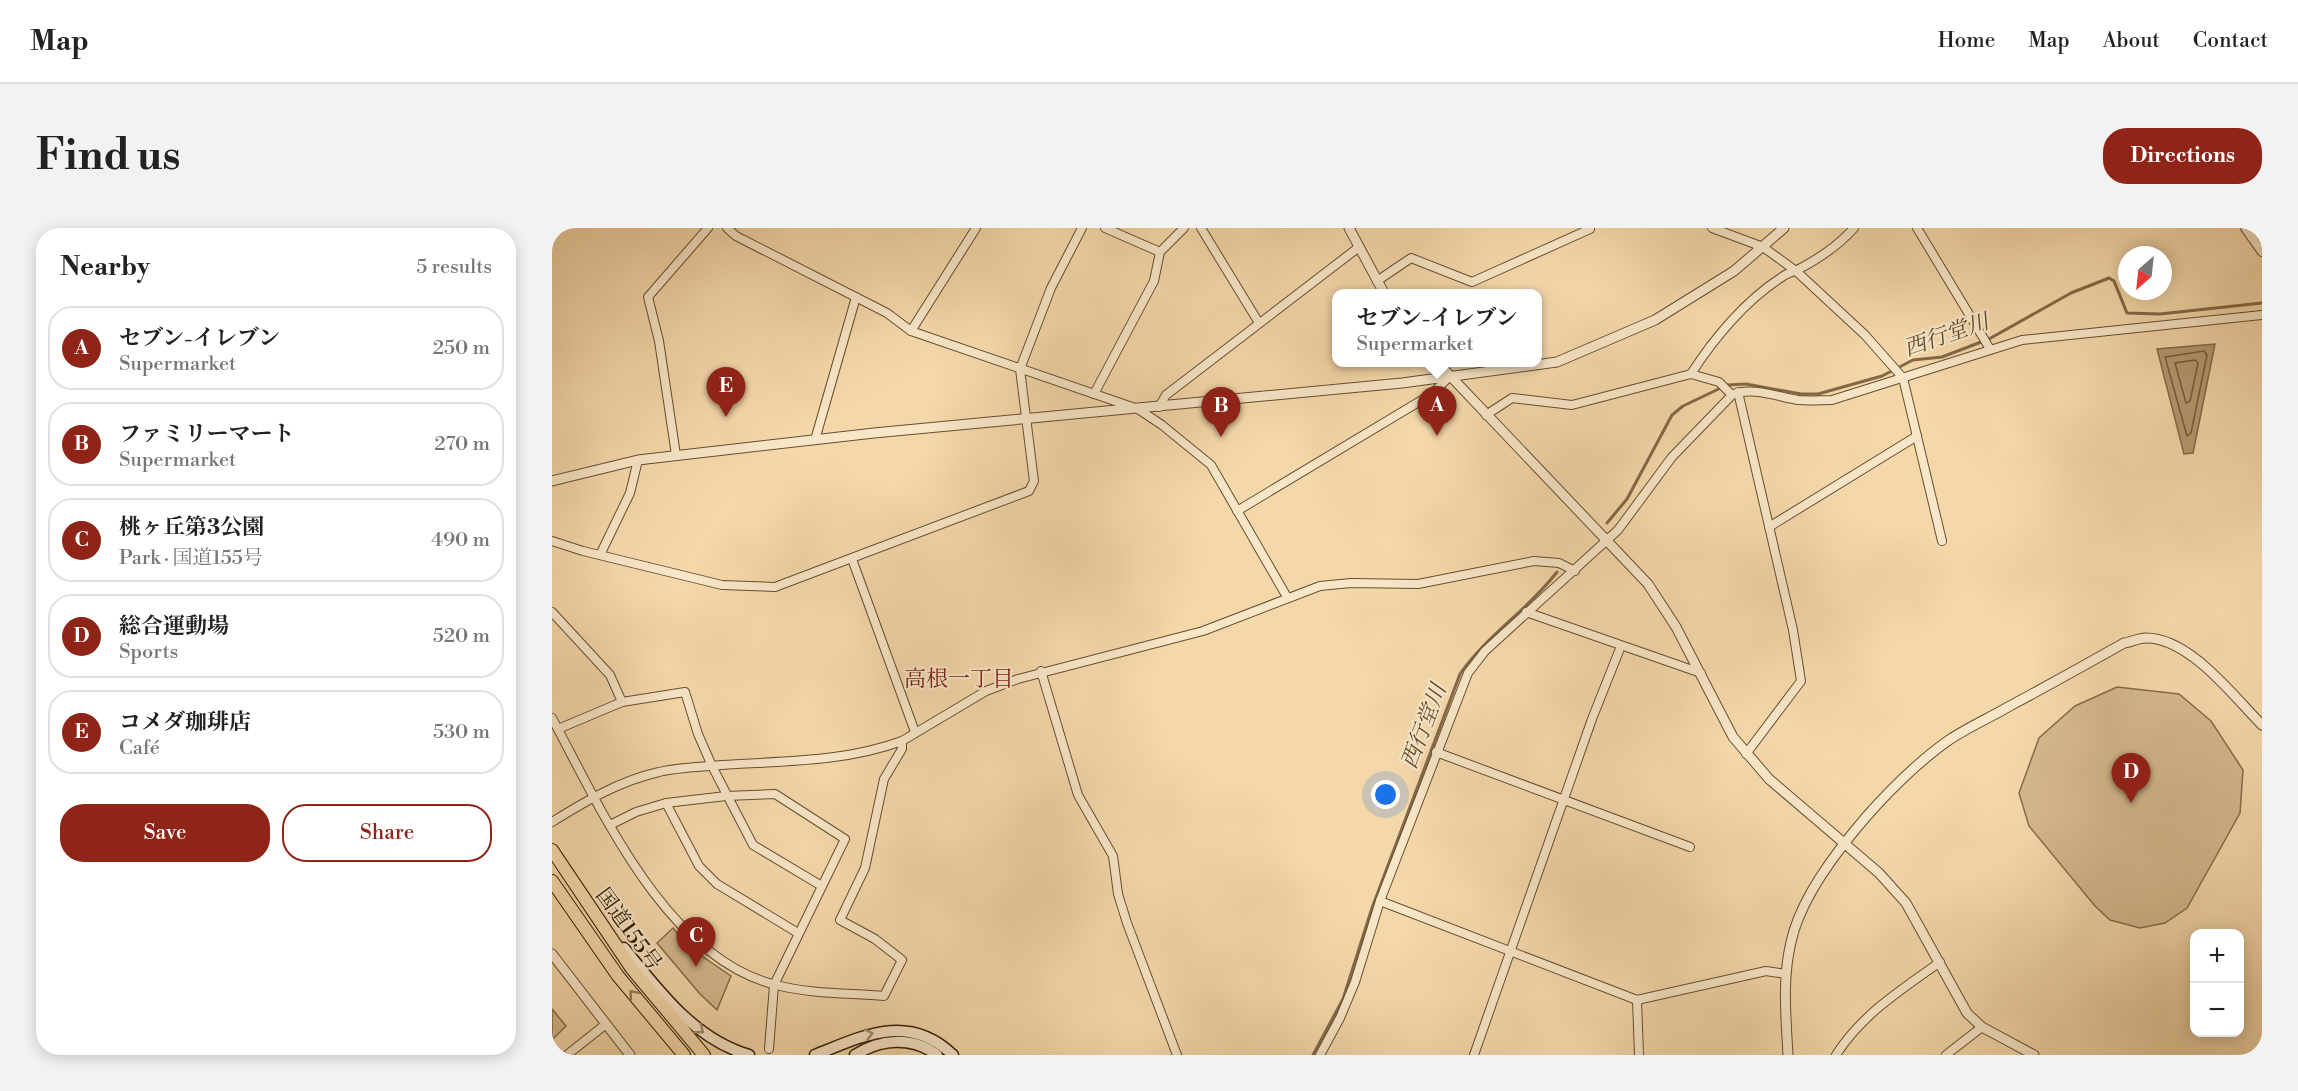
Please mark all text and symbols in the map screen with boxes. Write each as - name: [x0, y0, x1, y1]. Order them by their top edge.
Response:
- text: Map: [30, 24, 89, 59]
- text: Home: [1938, 28, 1995, 54]
- text: Map: [2028, 28, 2070, 54]
- text: About: [2103, 28, 2160, 54]
- text: Contact: [2193, 28, 2268, 54]
- button: Directions: [2103, 128, 2262, 184]
- text: Find us: [36, 130, 180, 183]
- north arrow: [2118, 246, 2172, 300]
- text: Nearby: [60, 251, 150, 283]
- text: 5 results: [416, 255, 492, 280]
- popup: [1332, 289, 1542, 367]
- text: セブン-イレブン: [1357, 305, 1517, 332]
- water label: 西行堂川: [1900, 308, 1994, 363]
- text: セブン-イレブン: [119, 325, 280, 352]
- text: Supermarket: [1357, 332, 1474, 357]
- text: A: [74, 336, 89, 361]
- text: 250 m: [433, 336, 490, 361]
- text: Supermarket: [119, 352, 236, 377]
- pin: E: [706, 368, 746, 417]
- pin: A: [1418, 386, 1456, 436]
- pin: B: [1202, 388, 1240, 437]
- text: ファミリーマート: [119, 421, 295, 448]
- text: B: [74, 432, 89, 457]
- text: 270 m: [434, 432, 490, 457]
- text: Supermarket: [119, 448, 236, 473]
- text: 桃ヶ丘第3公園: [119, 514, 264, 541]
- text: C: [74, 528, 89, 553]
- text: 490 m: [431, 528, 490, 553]
- text: Park · 国道155号: [119, 546, 263, 571]
- text: 総合運動場: [119, 613, 229, 640]
- text: D: [74, 624, 89, 649]
- text: 520 m: [433, 624, 490, 649]
- text: Sports: [119, 640, 178, 665]
- district label: 高根一丁目: [904, 666, 1014, 693]
- water label: 西行堂川: [1396, 679, 1453, 772]
- text: コメダ珈琲店: [119, 709, 251, 736]
- text: E: [75, 720, 88, 745]
- text: 530 m: [433, 720, 490, 745]
- text: Café: [119, 736, 160, 761]
- pin: D: [2112, 754, 2150, 803]
- your location: [1371, 780, 1400, 809]
- button: Save: [60, 804, 270, 862]
- button: Share: [282, 804, 492, 862]
- street label: 国道155号: [590, 883, 667, 976]
- pin: C: [676, 918, 716, 967]
- map controls: [2190, 929, 2244, 1037]
- button: +: [2190, 929, 2244, 983]
- button: −: [2190, 983, 2244, 1037]
- one-way arrow: [629, 990, 640, 1001]
- one-way arrow: [693, 1023, 704, 1034]
- one-way arrow: [863, 1029, 874, 1041]

